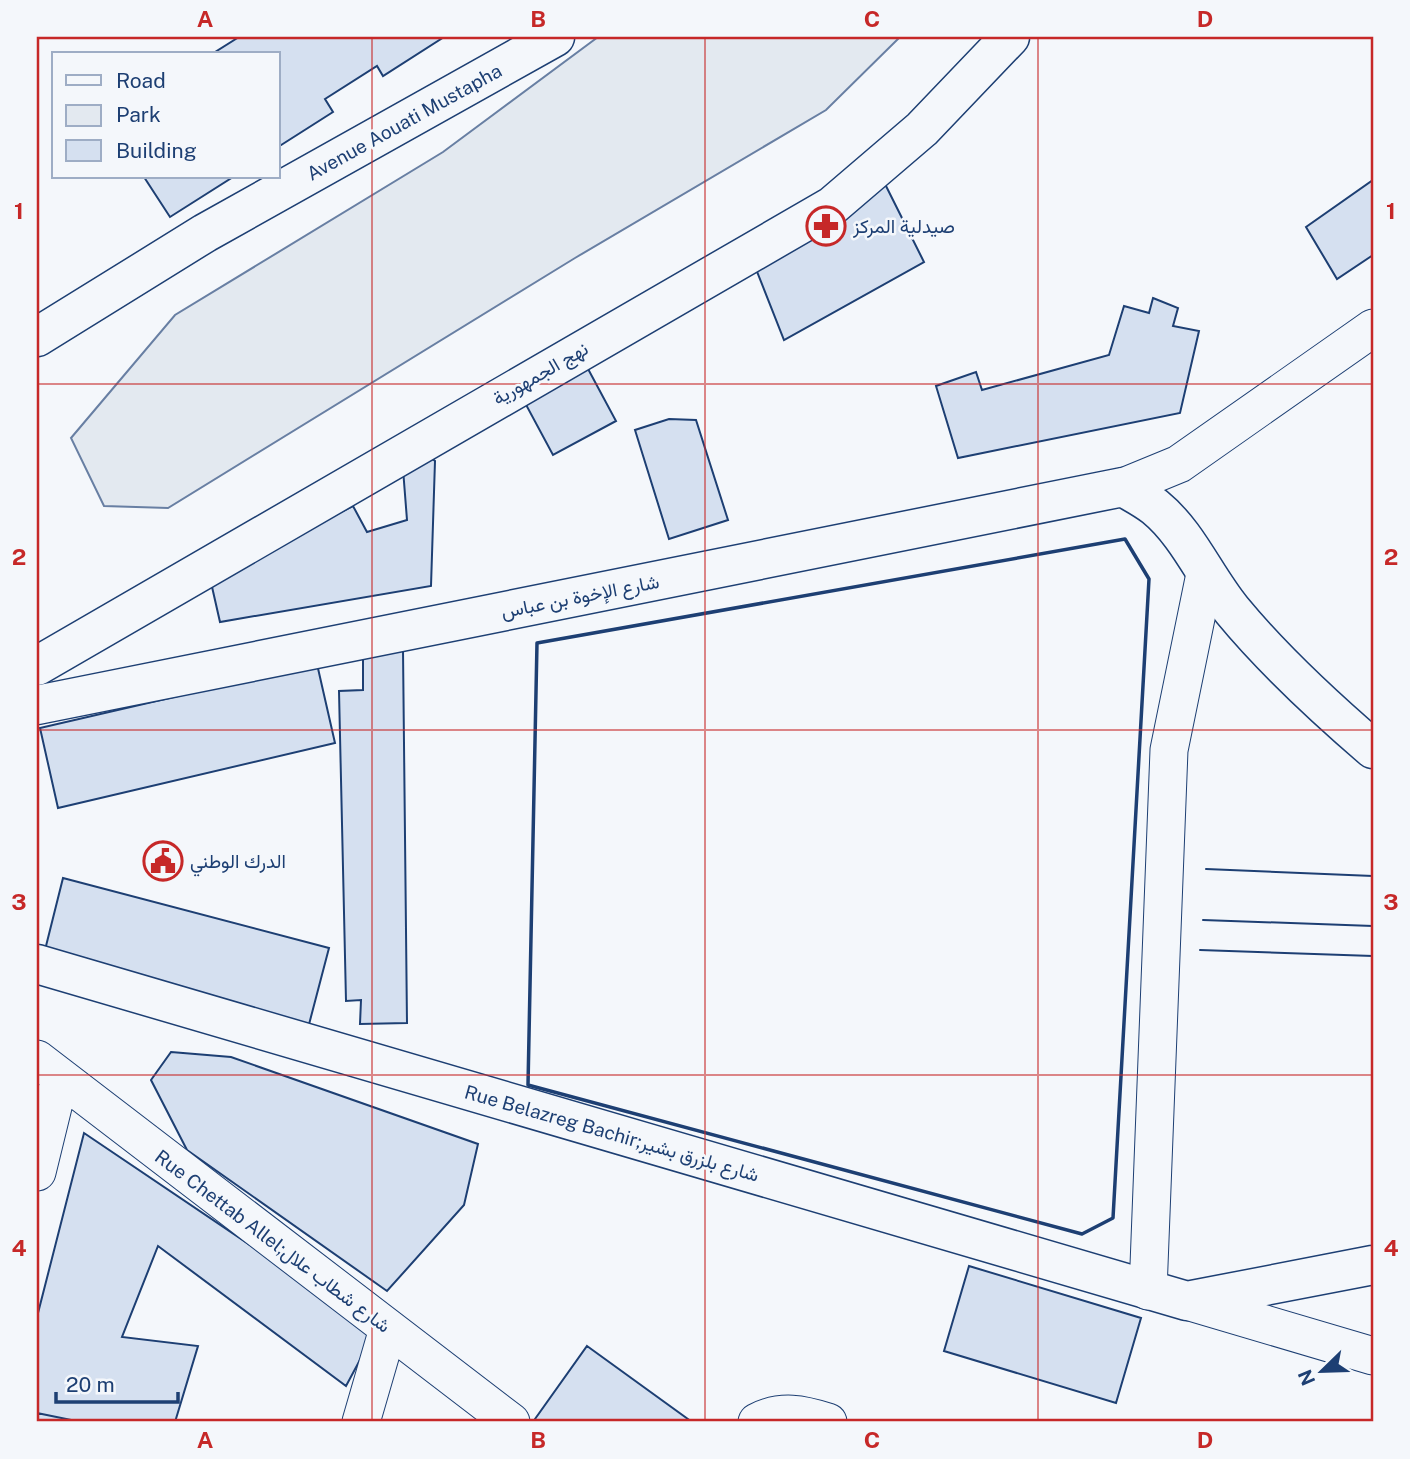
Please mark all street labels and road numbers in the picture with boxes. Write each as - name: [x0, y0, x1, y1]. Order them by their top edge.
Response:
- street label: Avenue Aouati Mustapha: [303, 59, 505, 185]
- street label: نهج الجمهورية: [488, 337, 593, 412]
- street label: شارع الإخوة بن عباس: [499, 570, 661, 624]
- street label: Rue Belazreg Bachir;شارع بلزرق بشير: [462, 1080, 762, 1188]
- street label: Rue Chettab Allel;شارع شطاب علال: [150, 1145, 395, 1338]

